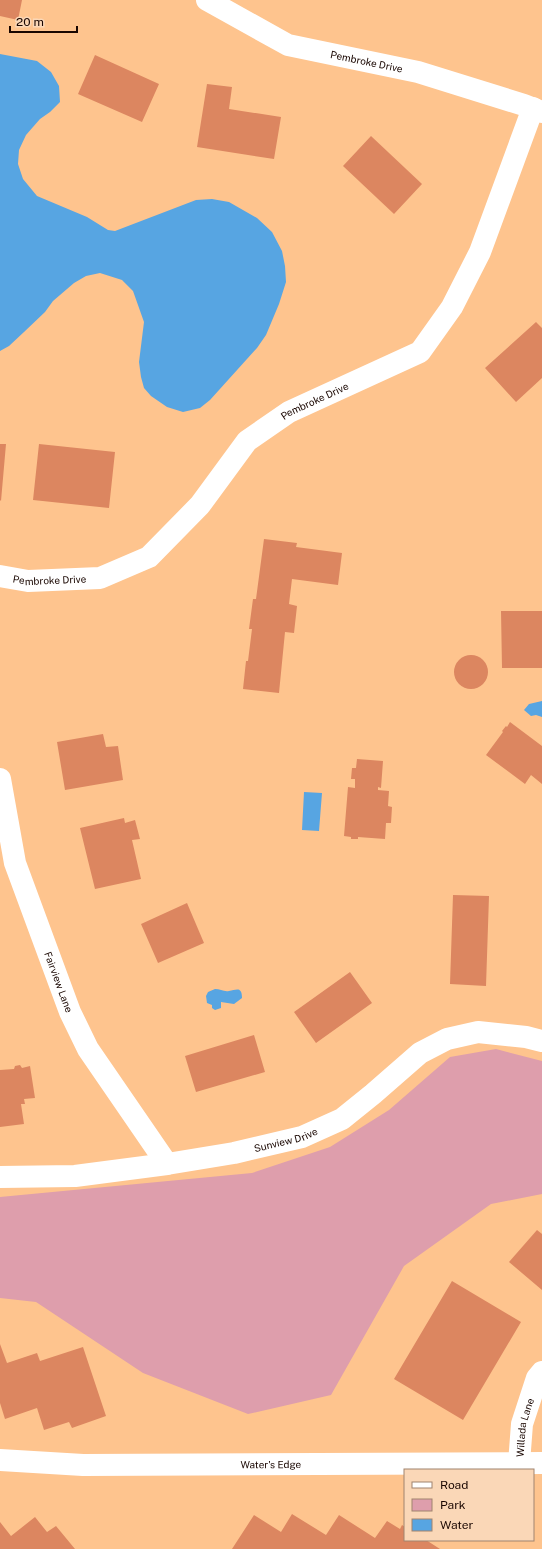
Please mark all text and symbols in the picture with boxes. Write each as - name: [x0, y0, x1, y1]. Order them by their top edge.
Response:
- scale bar: [10, 8, 77, 34]
- text: 20 m: [16, 15, 44, 29]
- street label: Pembroke Drive: [329, 48, 404, 75]
- street label: Pembroke Drive: [278, 379, 351, 422]
- street label: Pembroke Drive: [12, 572, 87, 587]
- street label: Fairview Lane: [42, 950, 76, 1014]
- street label: Sunview Drive: [253, 1125, 320, 1154]
- street label: Willada Lane: [513, 1396, 536, 1458]
- street label: Water's Edge: [240, 1458, 302, 1470]
- legend: [404, 1469, 534, 1541]
- text: Road: [440, 1478, 468, 1492]
- text: Park: [440, 1498, 466, 1512]
- text: Water: [440, 1518, 474, 1532]

